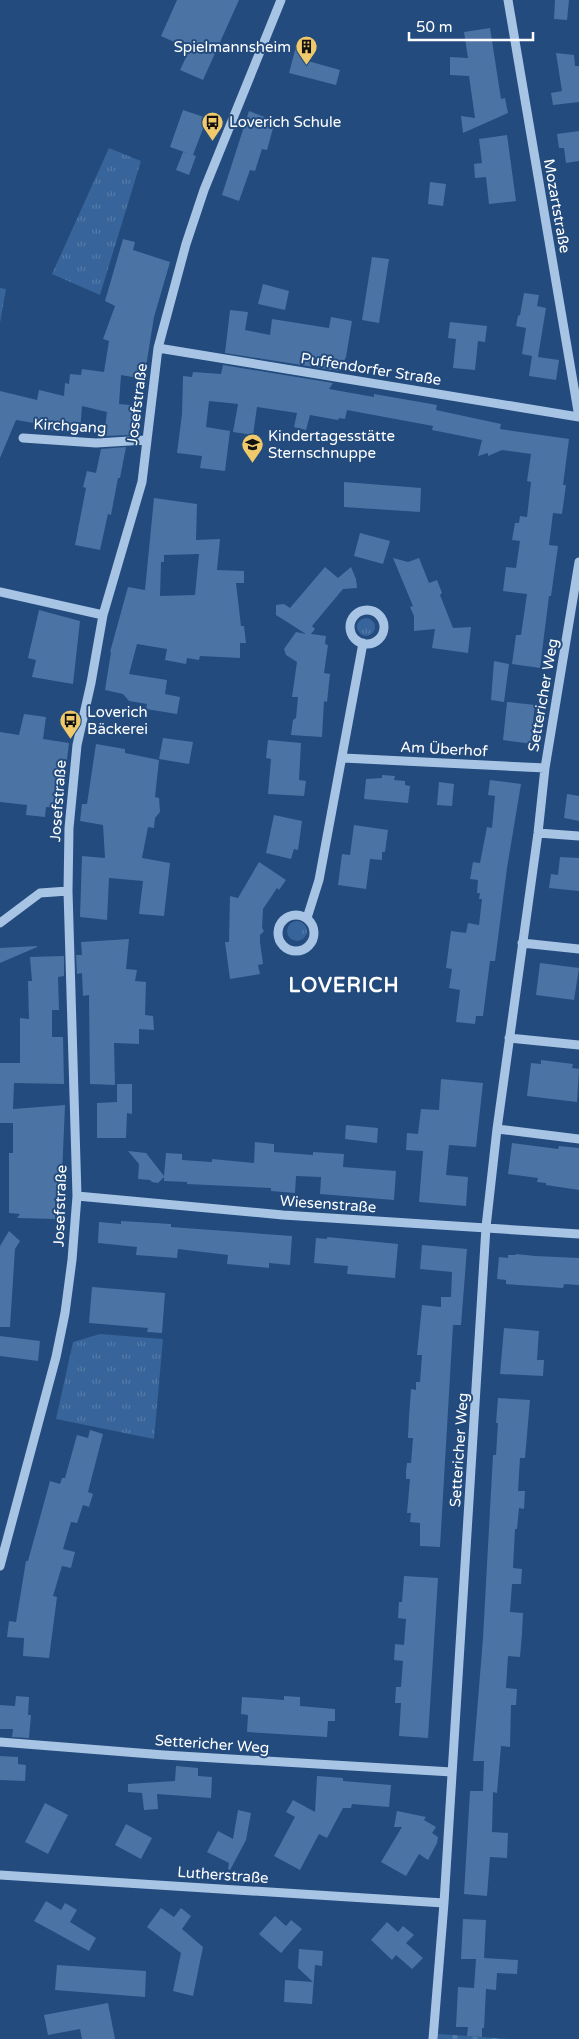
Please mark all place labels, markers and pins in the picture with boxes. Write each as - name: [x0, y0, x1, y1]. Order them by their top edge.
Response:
- building icon: Spielmannsheim: [295, 35, 319, 66]
- place label: Spielmannsheim: [174, 38, 291, 56]
- bus stop icon: Loverich Schule: [201, 110, 225, 141]
- place label: Loverich Schule: [229, 113, 341, 131]
- place label: Kindertagesstätte Sternschnuppe: [268, 427, 395, 462]
- school or university icon: Kindertagesstätte Sternschnuppe: [240, 433, 264, 464]
- place label: Loverich Bäckerei: [87, 703, 148, 738]
- bus stop icon: Loverich Bäckerei: [59, 709, 83, 740]

